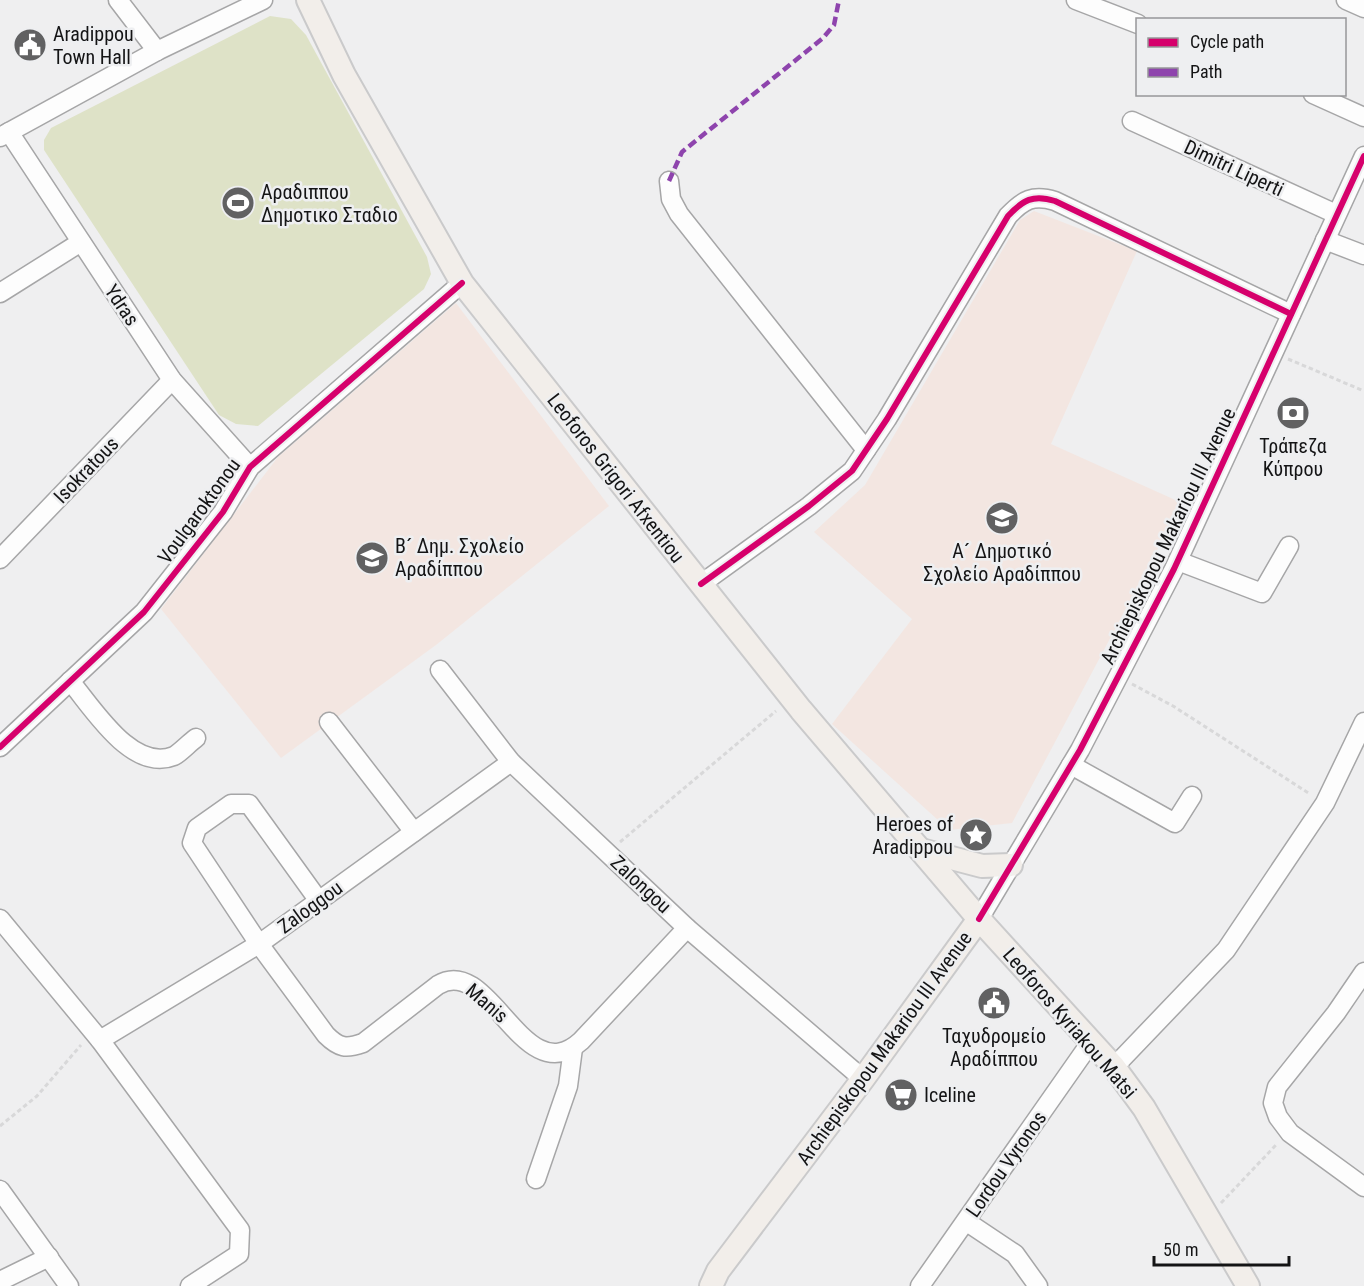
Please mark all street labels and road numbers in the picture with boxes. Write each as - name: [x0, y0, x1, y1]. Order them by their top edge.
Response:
- street label: Dimitri Liperti: [1180, 134, 1288, 202]
- street label: Ydras: [100, 280, 144, 330]
- street label: Leoforos Grigori Afxentiou: [542, 389, 690, 567]
- street label: Archiepiskopou Makariou III Avenue: [1095, 404, 1241, 668]
- street label: Isokratous: [49, 432, 123, 508]
- street label: Voulgaroktonou: [153, 454, 245, 568]
- street label: Zalongou: [606, 850, 676, 918]
- street label: Zaloggou: [273, 876, 347, 938]
- street label: Archiepiskopou Makariou III Avenue: [791, 927, 977, 1169]
- street label: Leoforos Kyriakou Matsi: [998, 943, 1142, 1103]
- street label: Manis: [461, 978, 513, 1028]
- street label: Lordou Vyronos: [961, 1106, 1051, 1222]

